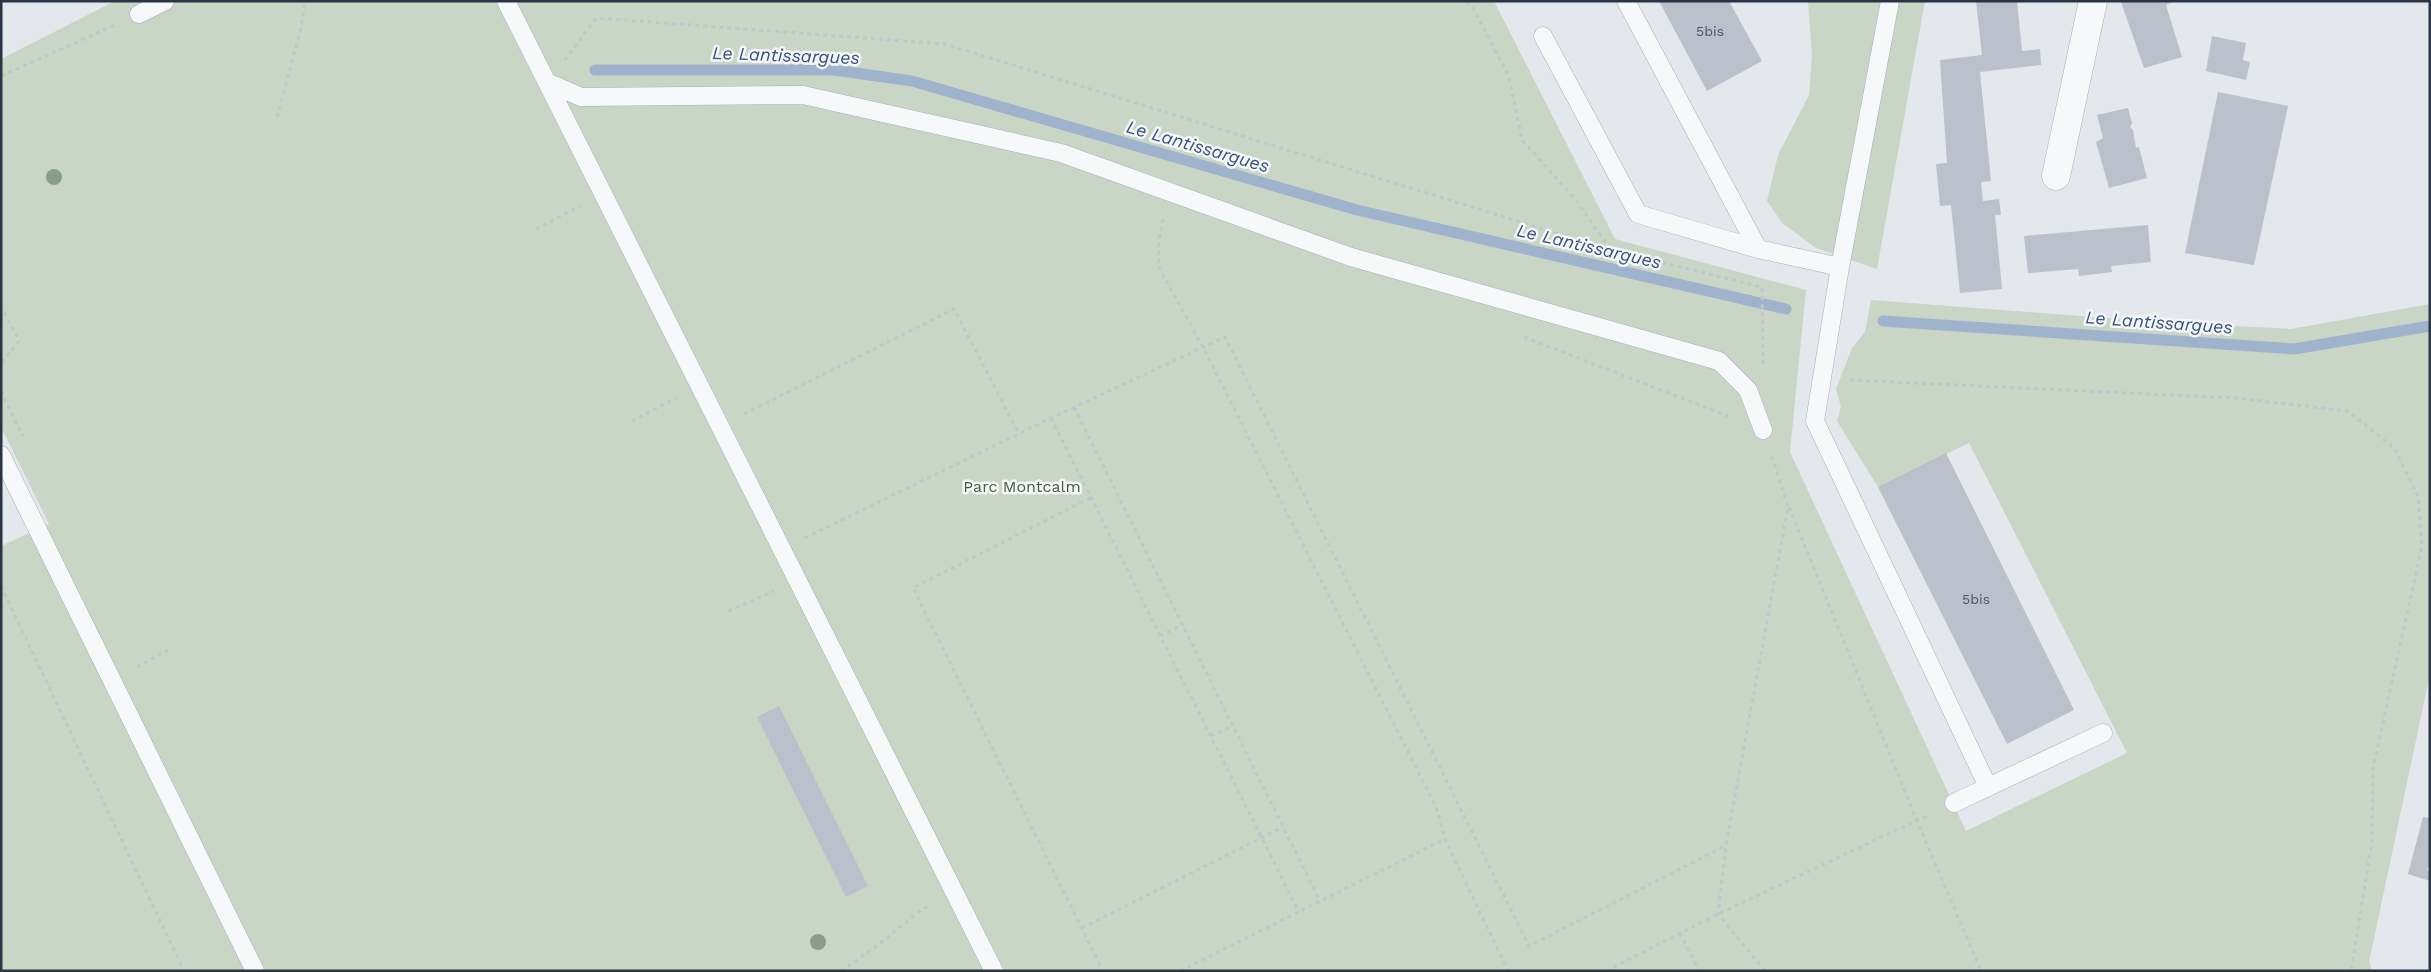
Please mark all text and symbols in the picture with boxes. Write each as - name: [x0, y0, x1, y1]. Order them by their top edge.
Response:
- house number: 5bis: [1696, 23, 1724, 39]
- water label: Le Lantissargues: [712, 42, 860, 68]
- water label: Le Lantissargues: [1124, 116, 1272, 176]
- water label: Le Lantissargues: [1515, 219, 1663, 273]
- water label: Le Lantissargues: [2085, 306, 2233, 338]
- park label: Parc Montcalm: [963, 477, 1081, 496]
- house number: 5bis: [1962, 591, 1990, 607]

